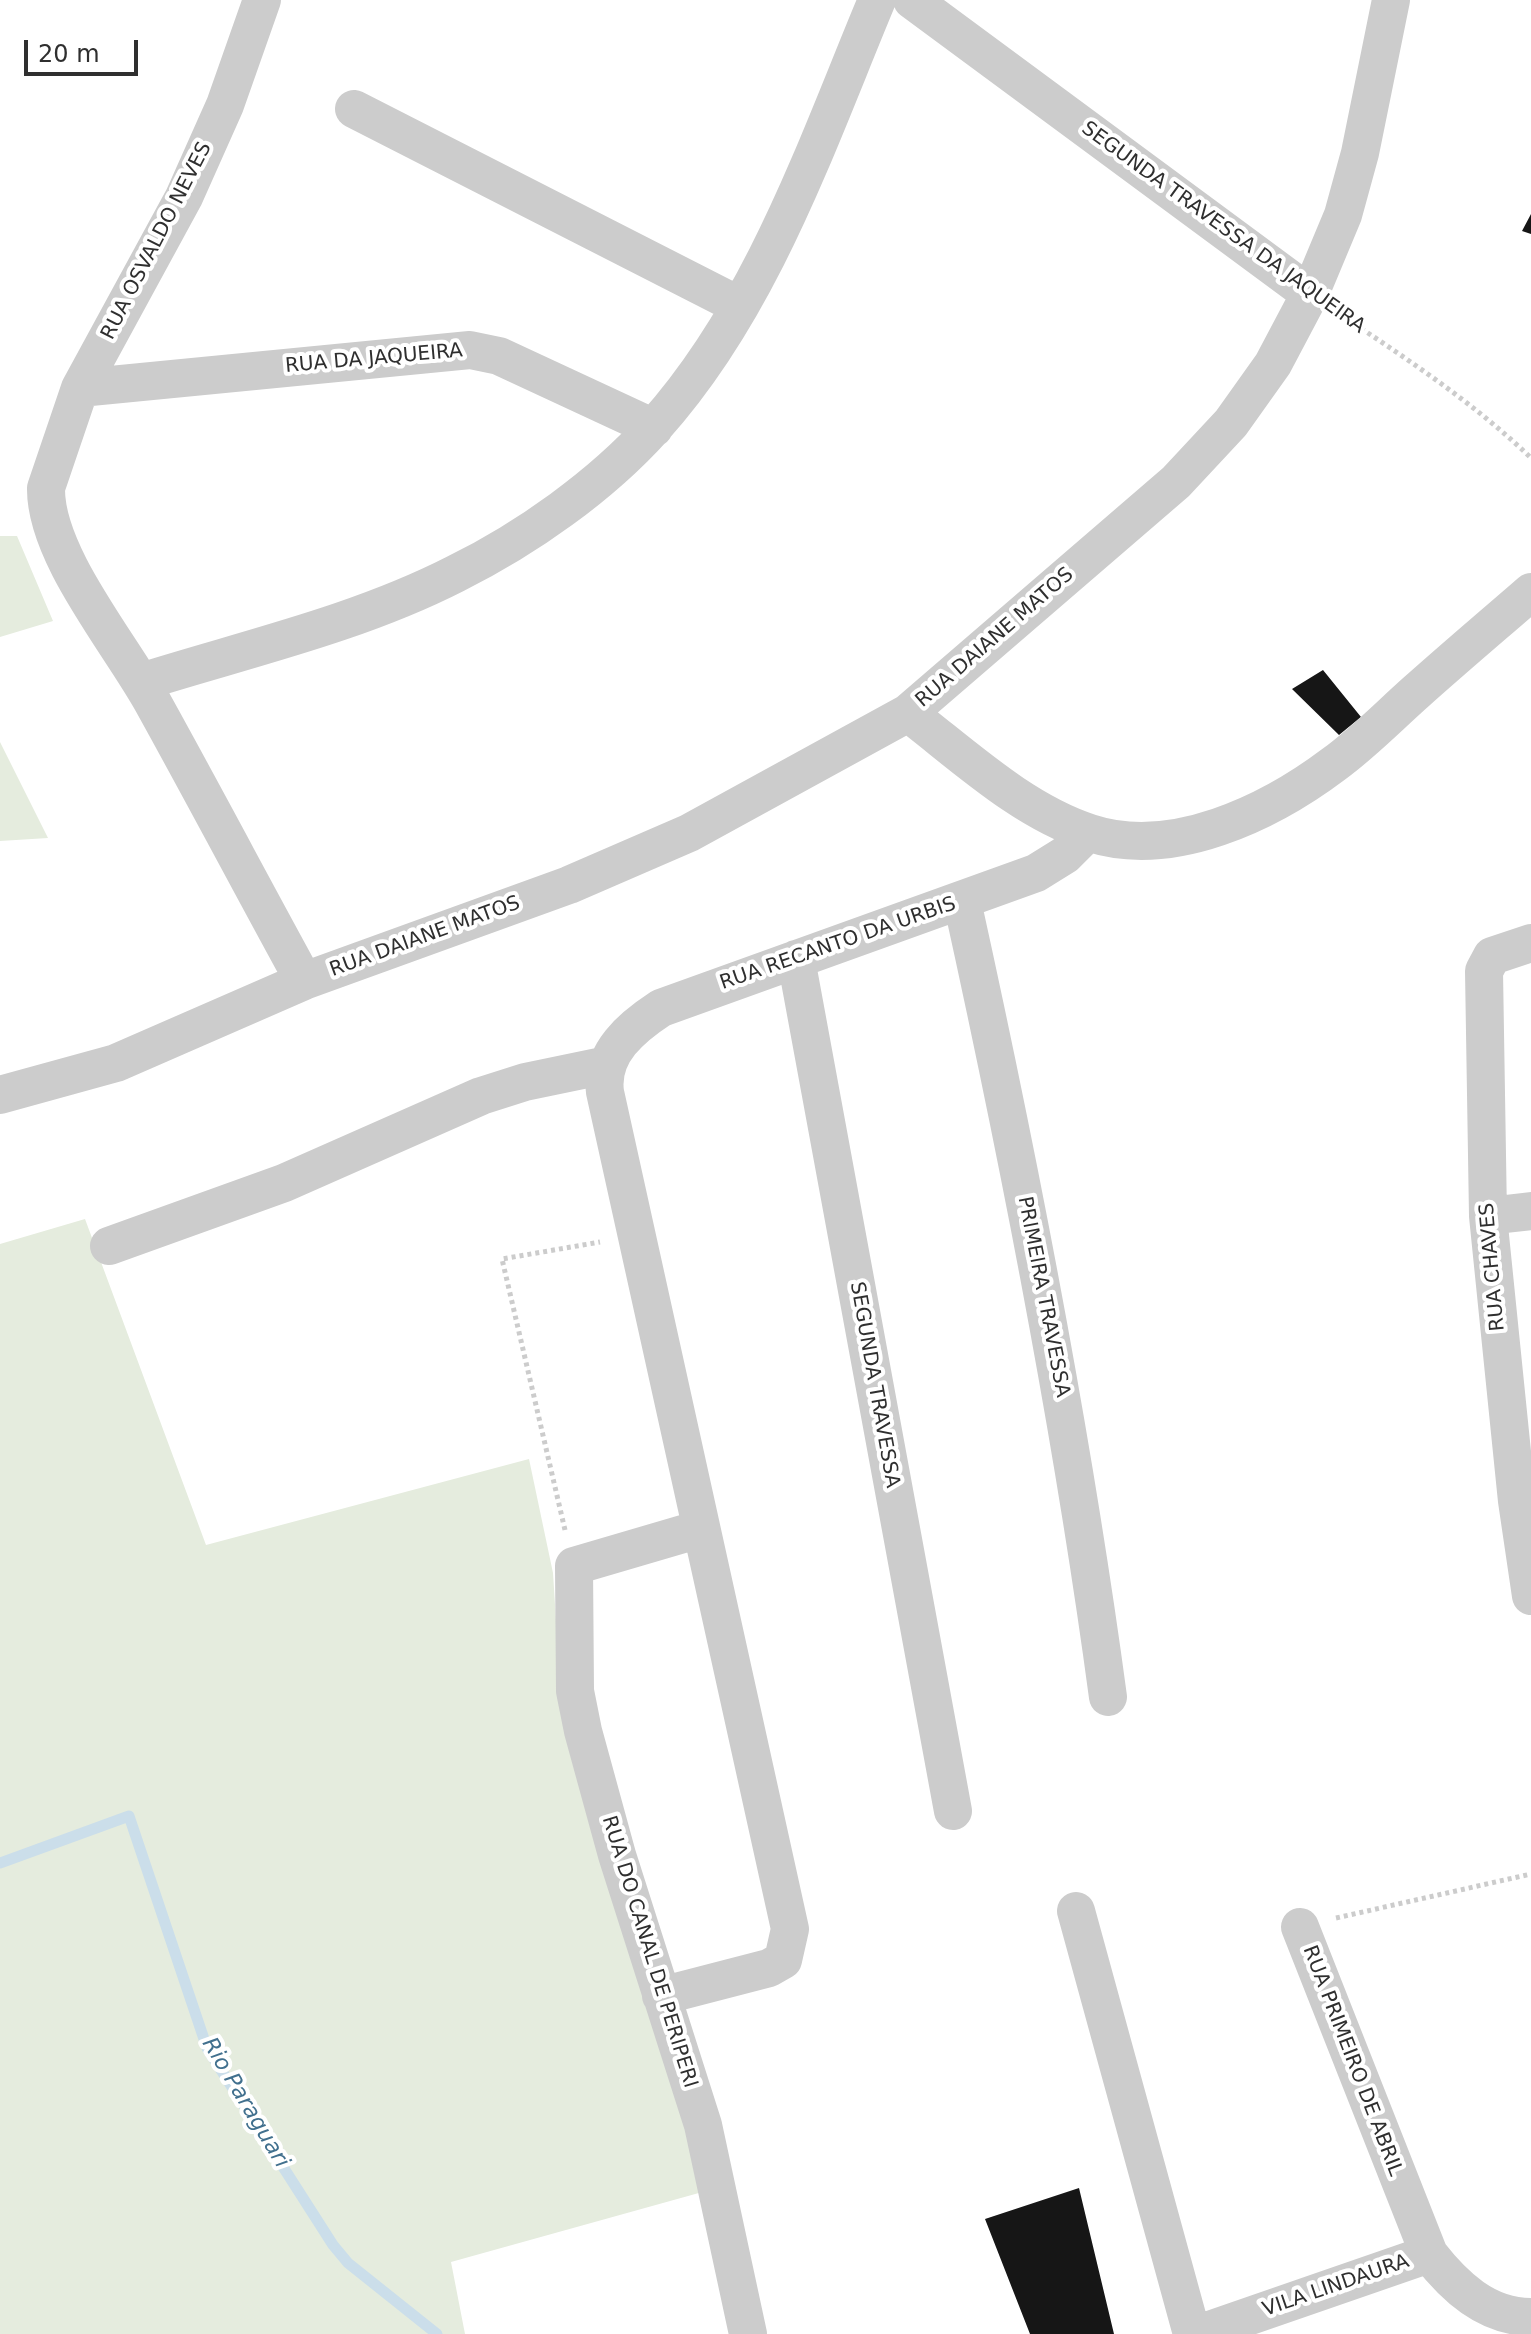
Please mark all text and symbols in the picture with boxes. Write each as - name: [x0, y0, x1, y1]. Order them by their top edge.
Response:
- scale bar: [28, 24, 142, 74]
- text: 20 m: [38, 40, 100, 68]
- street label: SEGUNDA TRAVESSA DA JAQUEIRA: [1076, 117, 1370, 339]
- street label: RUA OSVALDO NEVES: [97, 138, 217, 344]
- street label: RUA DA JAQUEIRA: [284, 339, 464, 379]
- street label: RUA DAIANE MATOS: [911, 563, 1079, 713]
- street label: RUA DAIANE MATOS: [327, 891, 523, 983]
- street label: RUA RECANTO DA URBIS: [717, 892, 959, 996]
- street label: PRIMEIRA TRAVESSA: [1012, 1194, 1074, 1400]
- street label: RUA CHAVES: [1475, 1202, 1511, 1332]
- street label: SEGUNDA TRAVESSA: [844, 1280, 904, 1490]
- street label: RUA DO CANAL DE PERIPERI: [596, 1813, 702, 2091]
- street label: RUA PRIMEIRO DE ABRIL: [1297, 1942, 1407, 2180]
- water label: Rio Paraguari: [196, 2033, 294, 2173]
- street label: VILA LINDAURA: [1260, 2250, 1412, 2322]

